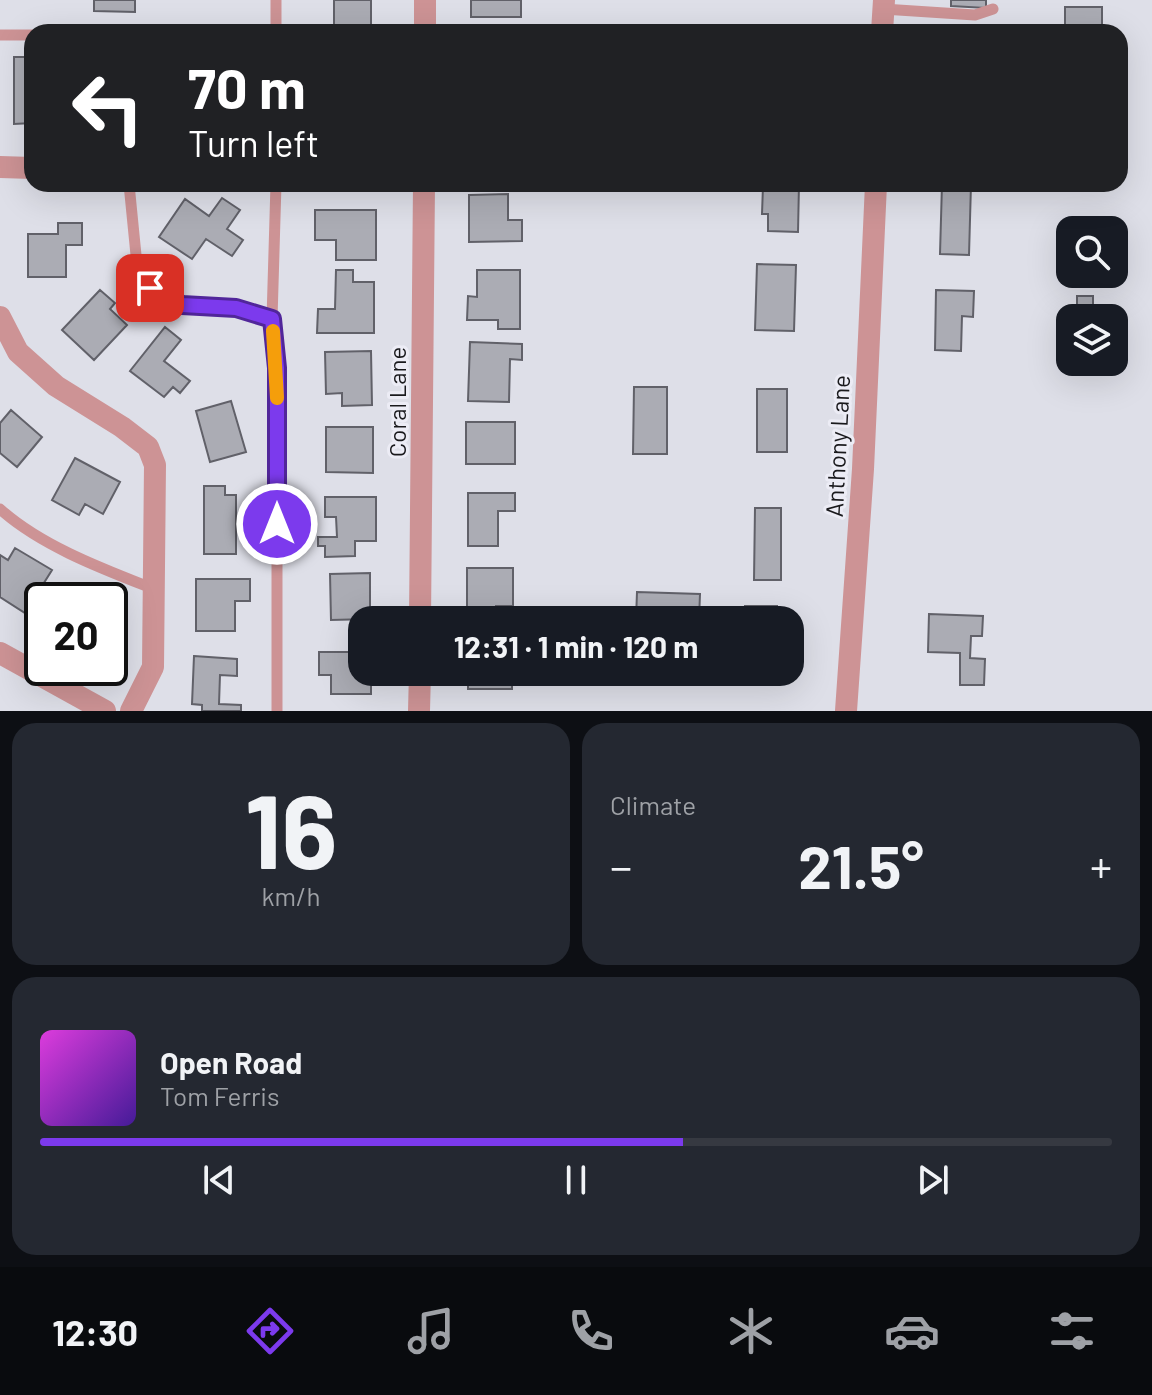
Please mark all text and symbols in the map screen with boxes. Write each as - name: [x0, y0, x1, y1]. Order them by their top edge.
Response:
- text: 70 m: [188, 53, 306, 120]
- icon: left: [56, 56, 160, 160]
- text: Turn left: [188, 121, 319, 164]
- map controls: [1056, 216, 1128, 376]
- button: search: [1056, 216, 1128, 288]
- pin: [116, 254, 184, 322]
- icon: arrive: [128, 266, 172, 310]
- button: layers: [1056, 304, 1128, 376]
- street label: Coral Lane: [382, 347, 411, 457]
- street label: Anthony Lane: [819, 374, 855, 518]
- position arrow: [235, 482, 319, 566]
- speed limit sign: 20: [24, 582, 128, 686]
- text: 12:31 · 1 min · 120 m: [454, 628, 698, 664]
- text: 16: [245, 765, 337, 890]
- text: Climate: [610, 789, 696, 820]
- text: 21.5°: [798, 829, 924, 901]
- text: −: [610, 839, 632, 892]
- text: +: [1090, 839, 1112, 892]
- text: km/h: [262, 880, 320, 911]
- text: Open Road: [160, 1044, 302, 1080]
- text: Tom Ferris: [160, 1080, 280, 1111]
- icon: previous: [197, 1158, 241, 1202]
- icon: pause: [554, 1158, 598, 1202]
- icon: next: [911, 1158, 955, 1202]
- icon: directions: [242, 1303, 298, 1359]
- icon: music: [403, 1303, 459, 1359]
- icon: phone: [563, 1303, 619, 1359]
- icon: climate: [723, 1303, 779, 1359]
- icon: car: [884, 1303, 940, 1359]
- icon: filters: [1044, 1303, 1100, 1359]
- text: 12:30: [52, 1310, 138, 1353]

